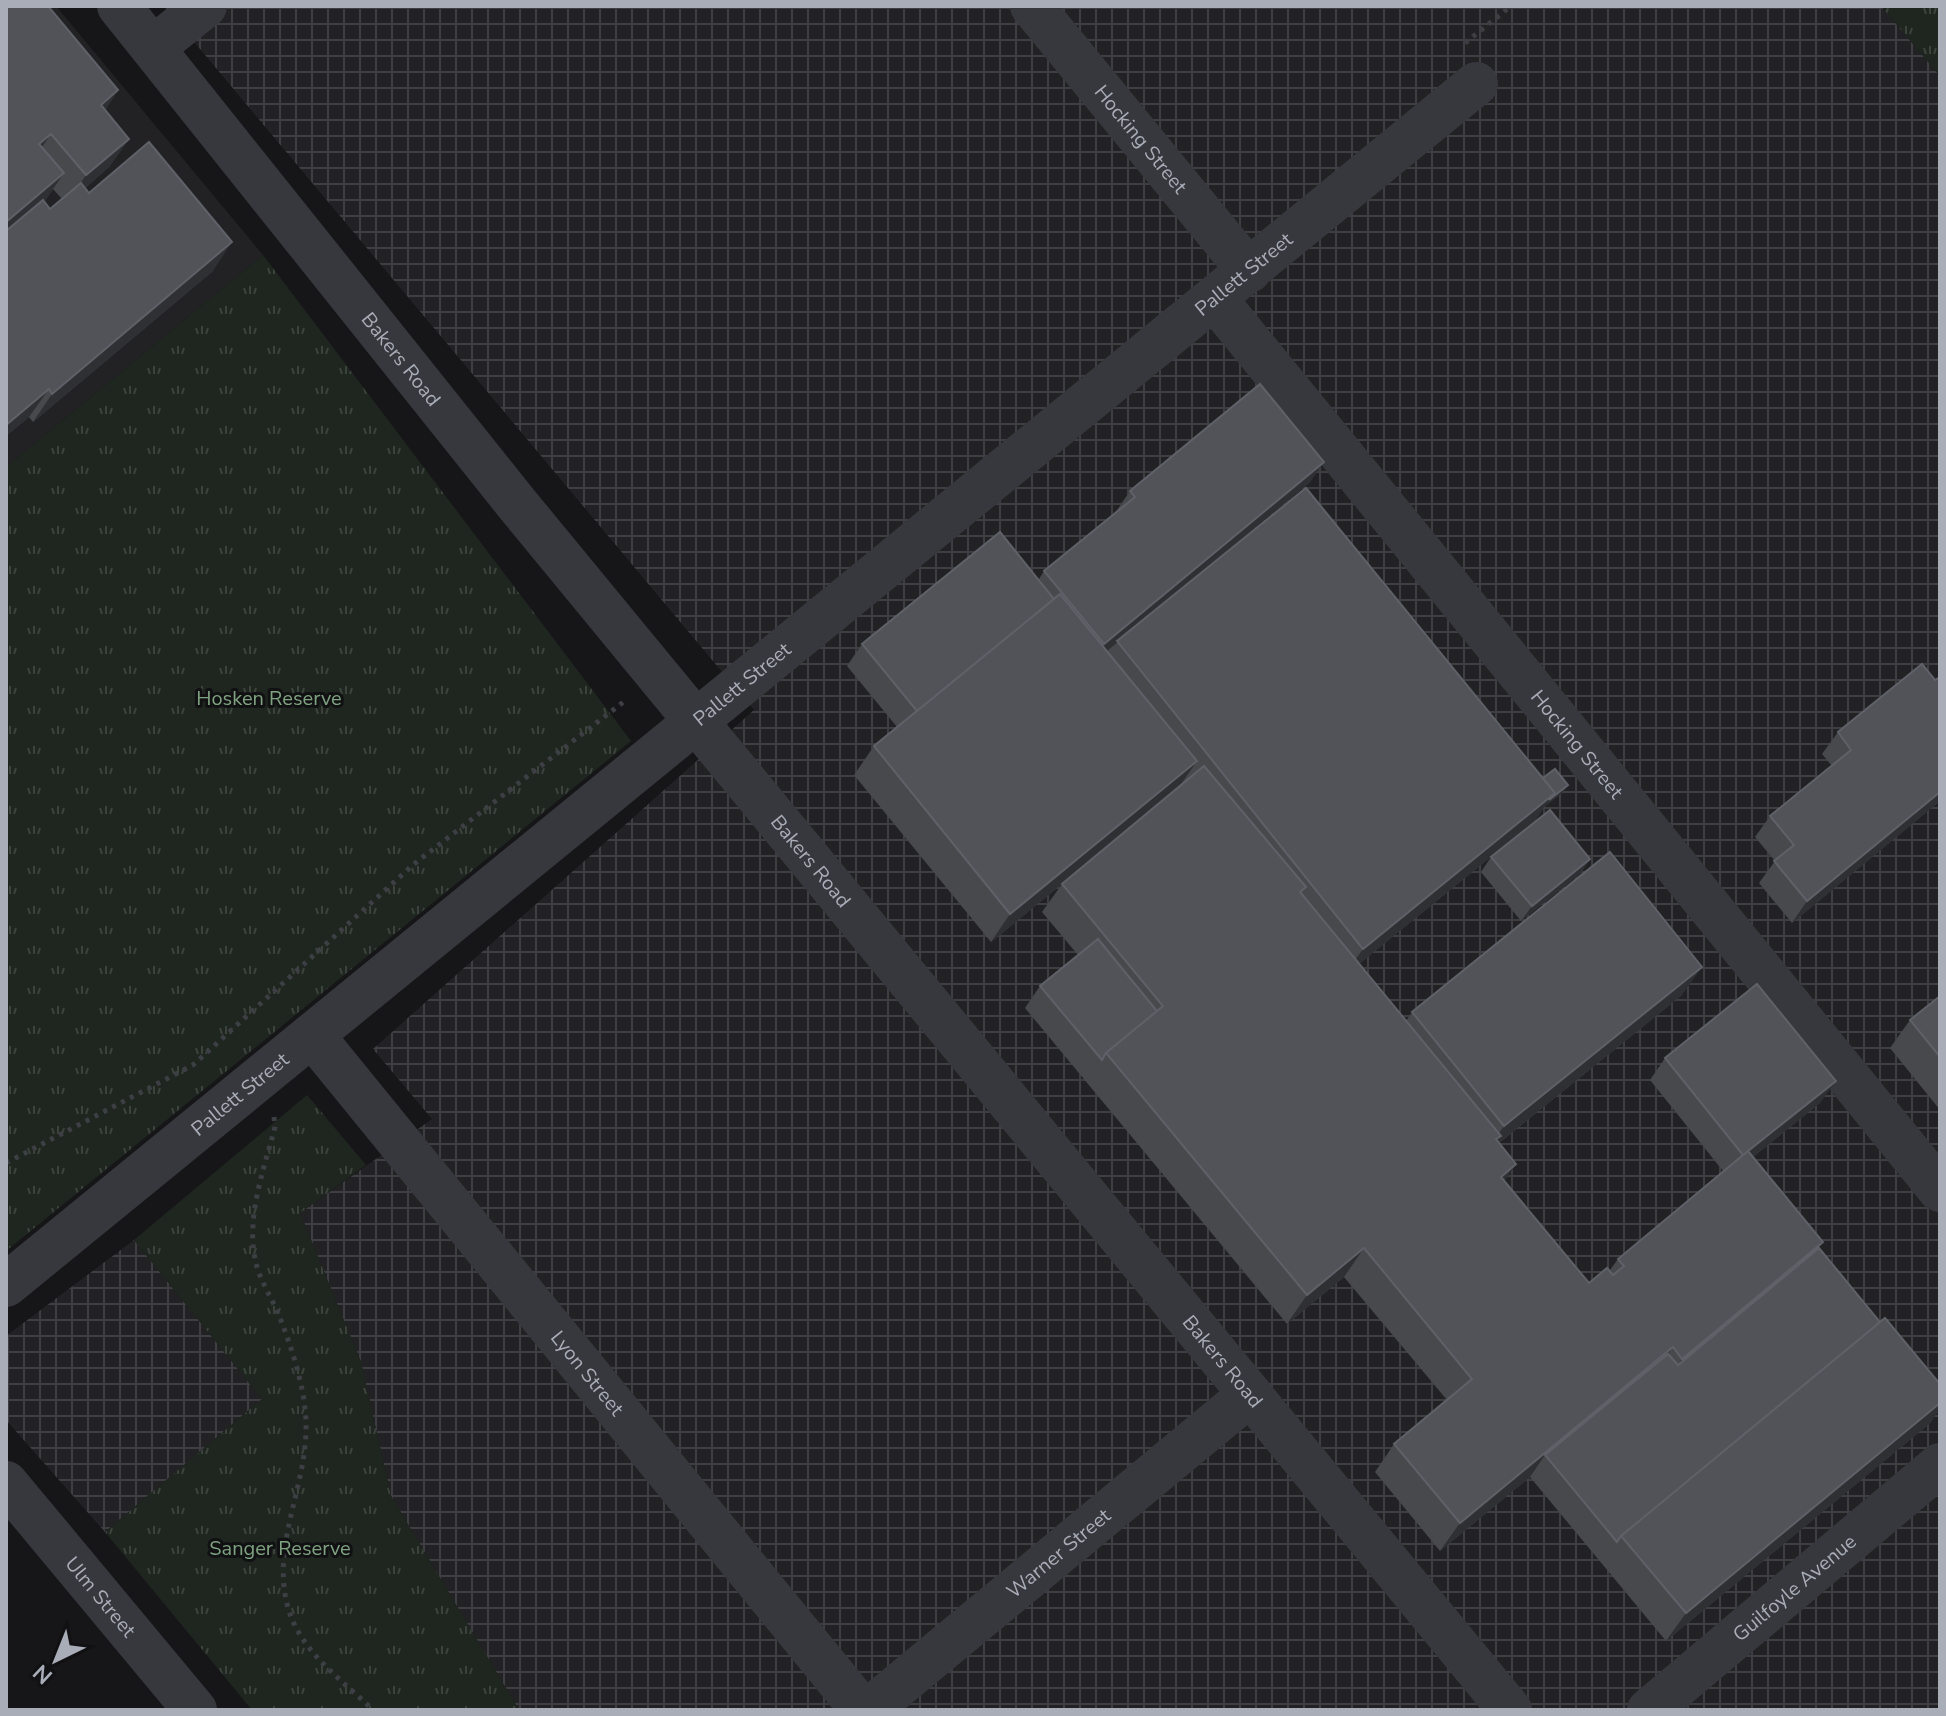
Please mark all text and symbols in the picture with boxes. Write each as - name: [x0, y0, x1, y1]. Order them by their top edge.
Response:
- street label: Hocking Street: [1088, 79, 1194, 200]
- street label: Pallett Street: [1189, 226, 1299, 322]
- street label: Bakers Road: [355, 307, 447, 412]
- street label: Pallett Street: [688, 636, 797, 732]
- street label: Hocking Street: [1524, 684, 1630, 805]
- park label: Hosken Reserve: [196, 685, 342, 712]
- street label: Bakers Road: [764, 809, 857, 914]
- street label: Pallett Street: [186, 1046, 295, 1142]
- street label: Bakers Road: [1176, 1309, 1269, 1414]
- street label: Lyon Street: [544, 1325, 630, 1422]
- street label: Warner Street: [1001, 1502, 1117, 1605]
- street label: Guilfoyle Avenue: [1727, 1528, 1862, 1648]
- park label: Sanger Reserve: [209, 1535, 351, 1562]
- street label: Ulm Street: [59, 1551, 142, 1644]
- north arrow: [16, 1620, 96, 1700]
- text: N: [27, 1657, 59, 1690]

